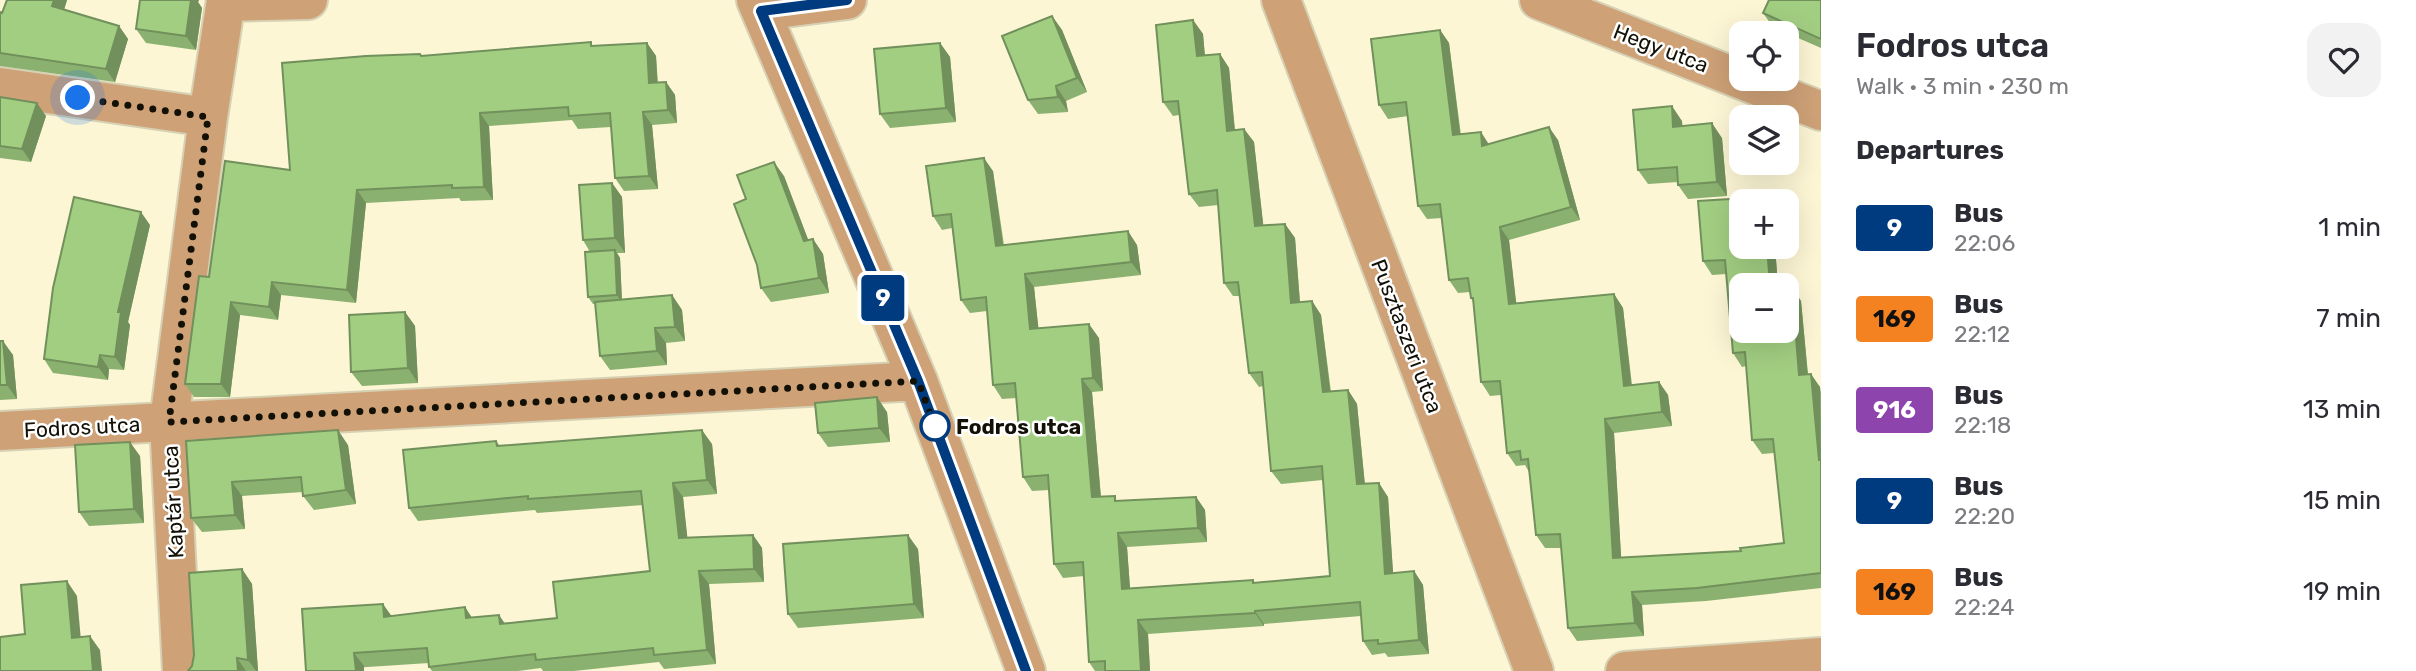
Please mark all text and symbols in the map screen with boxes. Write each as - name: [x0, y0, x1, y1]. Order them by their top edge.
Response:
- street label: Hegy utca: [1610, 18, 1712, 78]
- map controls: [1729, 21, 1799, 343]
- button: locate: [1729, 21, 1799, 91]
- button: heart: [2307, 23, 2381, 97]
- text: Fodros utca: [1856, 26, 2049, 65]
- text: Walk · 3 min · 230 m: [1856, 72, 2069, 100]
- your location: [60, 80, 95, 115]
- button: layers: [1729, 105, 1799, 175]
- text: Departures: [1856, 135, 2004, 166]
- button: +: [1729, 189, 1799, 259]
- text: Bus: [1954, 198, 2003, 229]
- text: 1 min: [2318, 212, 2381, 243]
- text: 9: [1887, 214, 1902, 242]
- text: 22:06: [1954, 229, 2015, 257]
- street label: Pusztaszeri utca: [1366, 256, 1448, 416]
- button: −: [1729, 273, 1799, 343]
- line badge: 9: [860, 275, 906, 321]
- text: 9: [875, 284, 891, 312]
- text: Bus: [1954, 289, 2003, 320]
- text: 7 min: [2316, 303, 2381, 334]
- text: 169: [1873, 305, 1916, 333]
- text: 22:12: [1954, 320, 2010, 348]
- text: Bus: [1954, 380, 2003, 411]
- text: 13 min: [2303, 394, 2381, 425]
- text: 916: [1873, 396, 1916, 424]
- street label: Fodros utca: [23, 411, 141, 443]
- marker: Fodros utca: [920, 411, 950, 441]
- text: 22:18: [1954, 411, 2011, 439]
- place label: Fodros utca: [956, 414, 1081, 439]
- street label: Kaptár utca: [158, 445, 188, 559]
- text: Bus: [1954, 471, 2003, 502]
- text: 15 min: [2303, 485, 2381, 516]
- text: 9: [1887, 487, 1902, 515]
- text: 22:20: [1954, 502, 2015, 530]
- text: Bus: [1954, 562, 2003, 593]
- text: 19 min: [2303, 576, 2381, 607]
- text: 169: [1873, 578, 1916, 606]
- text: 22:24: [1954, 593, 2014, 621]

